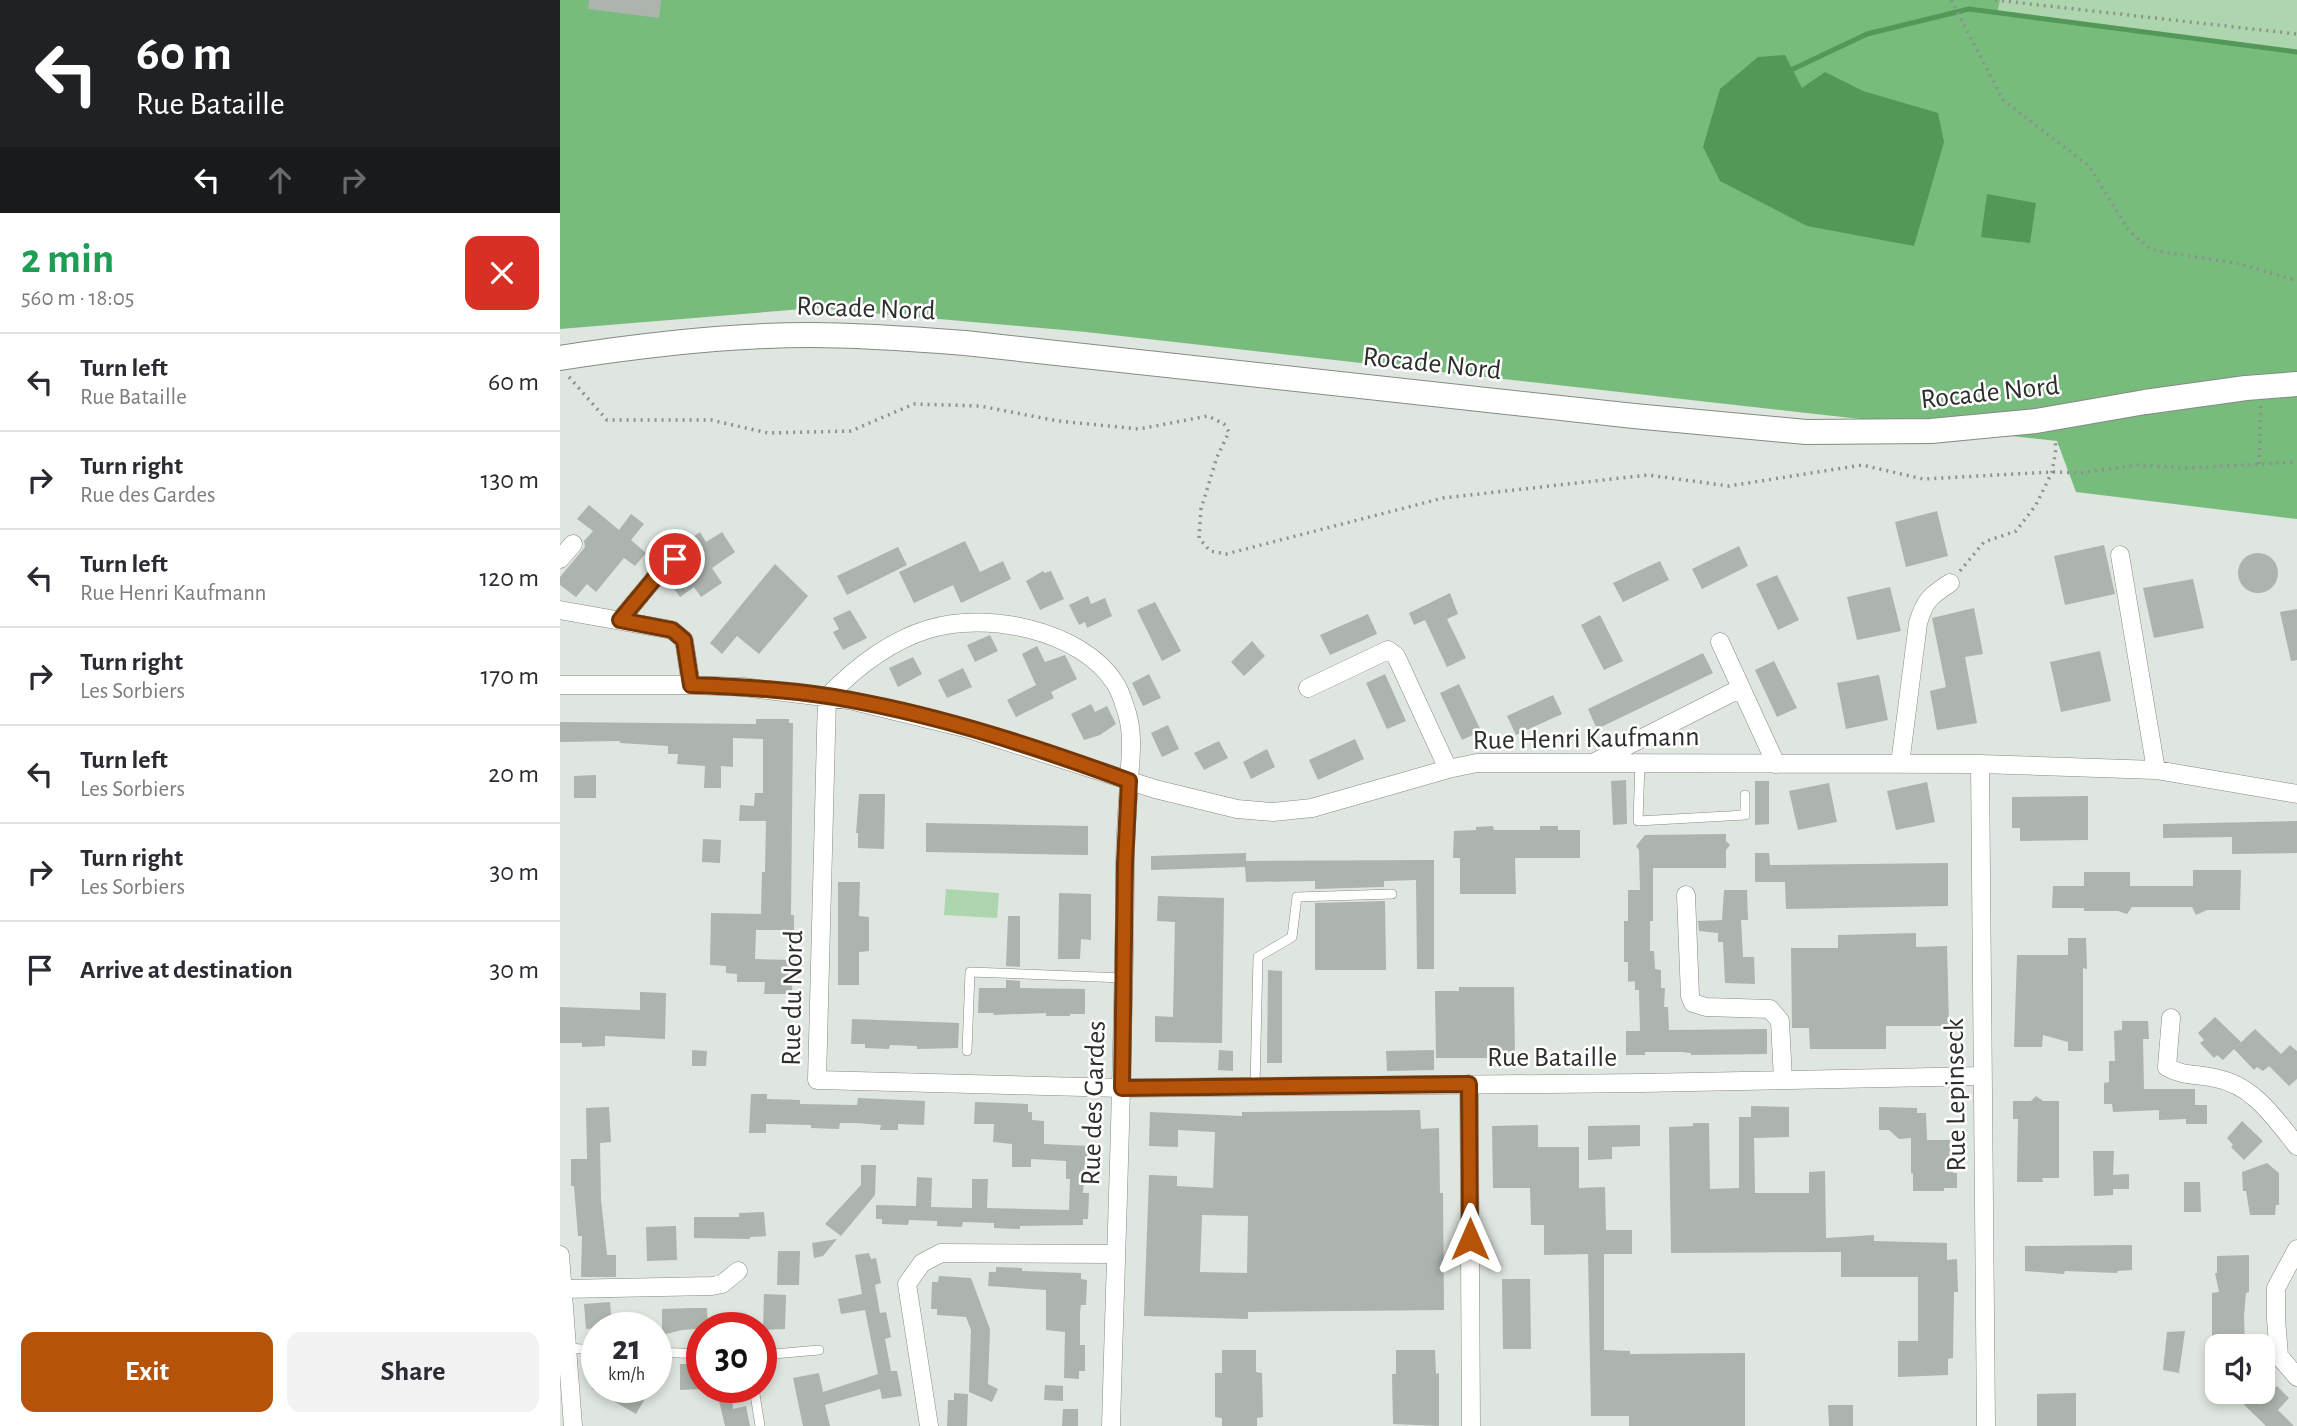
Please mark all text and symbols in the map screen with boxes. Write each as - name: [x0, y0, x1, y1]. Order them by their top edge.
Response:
- icon: left: [21, 28, 112, 119]
- text: 60 m: [136, 30, 232, 79]
- text: Rue Bataille: [136, 88, 285, 120]
- icon: left: [188, 161, 226, 199]
- icon: ahead: [261, 161, 299, 199]
- icon: right: [334, 161, 372, 199]
- button: close: [465, 236, 539, 310]
- text: 2 min: [21, 238, 114, 280]
- text: 560 m · 18:05: [21, 287, 134, 310]
- street label: Rocade Nord: [796, 293, 936, 325]
- street label: Rocade Nord: [1361, 343, 1503, 385]
- text: Turn left: [80, 355, 168, 381]
- icon: left: [21, 363, 59, 401]
- text: 60 m: [488, 369, 539, 395]
- street label: Rocade Nord: [1919, 372, 2061, 414]
- text: Rue Bataille: [80, 386, 187, 409]
- text: Turn right: [80, 453, 183, 479]
- icon: right: [21, 461, 59, 499]
- text: 130 m: [481, 467, 539, 493]
- text: Rue des Gardes: [80, 484, 216, 507]
- pin: [645, 529, 705, 589]
- icon: arrive: [656, 540, 694, 578]
- text: Turn left: [80, 551, 168, 577]
- icon: left: [21, 559, 59, 597]
- text: 120 m: [479, 565, 539, 591]
- text: Rue Henri Kaufmann: [80, 582, 266, 605]
- text: Turn right: [80, 649, 183, 675]
- icon: right: [21, 657, 59, 695]
- text: 170 m: [480, 663, 539, 689]
- text: Les Sorbiers: [80, 680, 185, 703]
- street label: Rue Henri Kaufmann: [1472, 723, 1700, 755]
- text: Turn left: [80, 747, 168, 773]
- icon: left: [21, 755, 59, 793]
- text: 20 m: [488, 761, 539, 787]
- text: Les Sorbiers: [80, 778, 185, 801]
- text: Turn right: [80, 845, 183, 871]
- icon: right: [21, 853, 59, 891]
- text: 30 m: [489, 859, 539, 885]
- text: Les Sorbiers: [80, 876, 185, 899]
- street label: Rue du Nord: [778, 930, 808, 1066]
- icon: arrive: [21, 951, 59, 989]
- text: Arrive at destination: [80, 957, 293, 983]
- text: 30 m: [489, 957, 539, 983]
- street label: Rue Lepinseck: [1941, 1018, 1971, 1172]
- street label: Rue des Gardes: [1077, 1020, 1111, 1186]
- street label: Rue Bataille: [1487, 1044, 1617, 1072]
- position arrow: [1433, 1202, 1507, 1276]
- speed limit sign: 30: [686, 1312, 777, 1403]
- text: 21: [612, 1331, 641, 1366]
- button: Exit: [21, 1332, 273, 1412]
- button: Share: [287, 1332, 539, 1412]
- map controls: [2205, 1334, 2275, 1404]
- button: sound: [2205, 1334, 2275, 1404]
- text: km/h: [608, 1366, 645, 1384]

